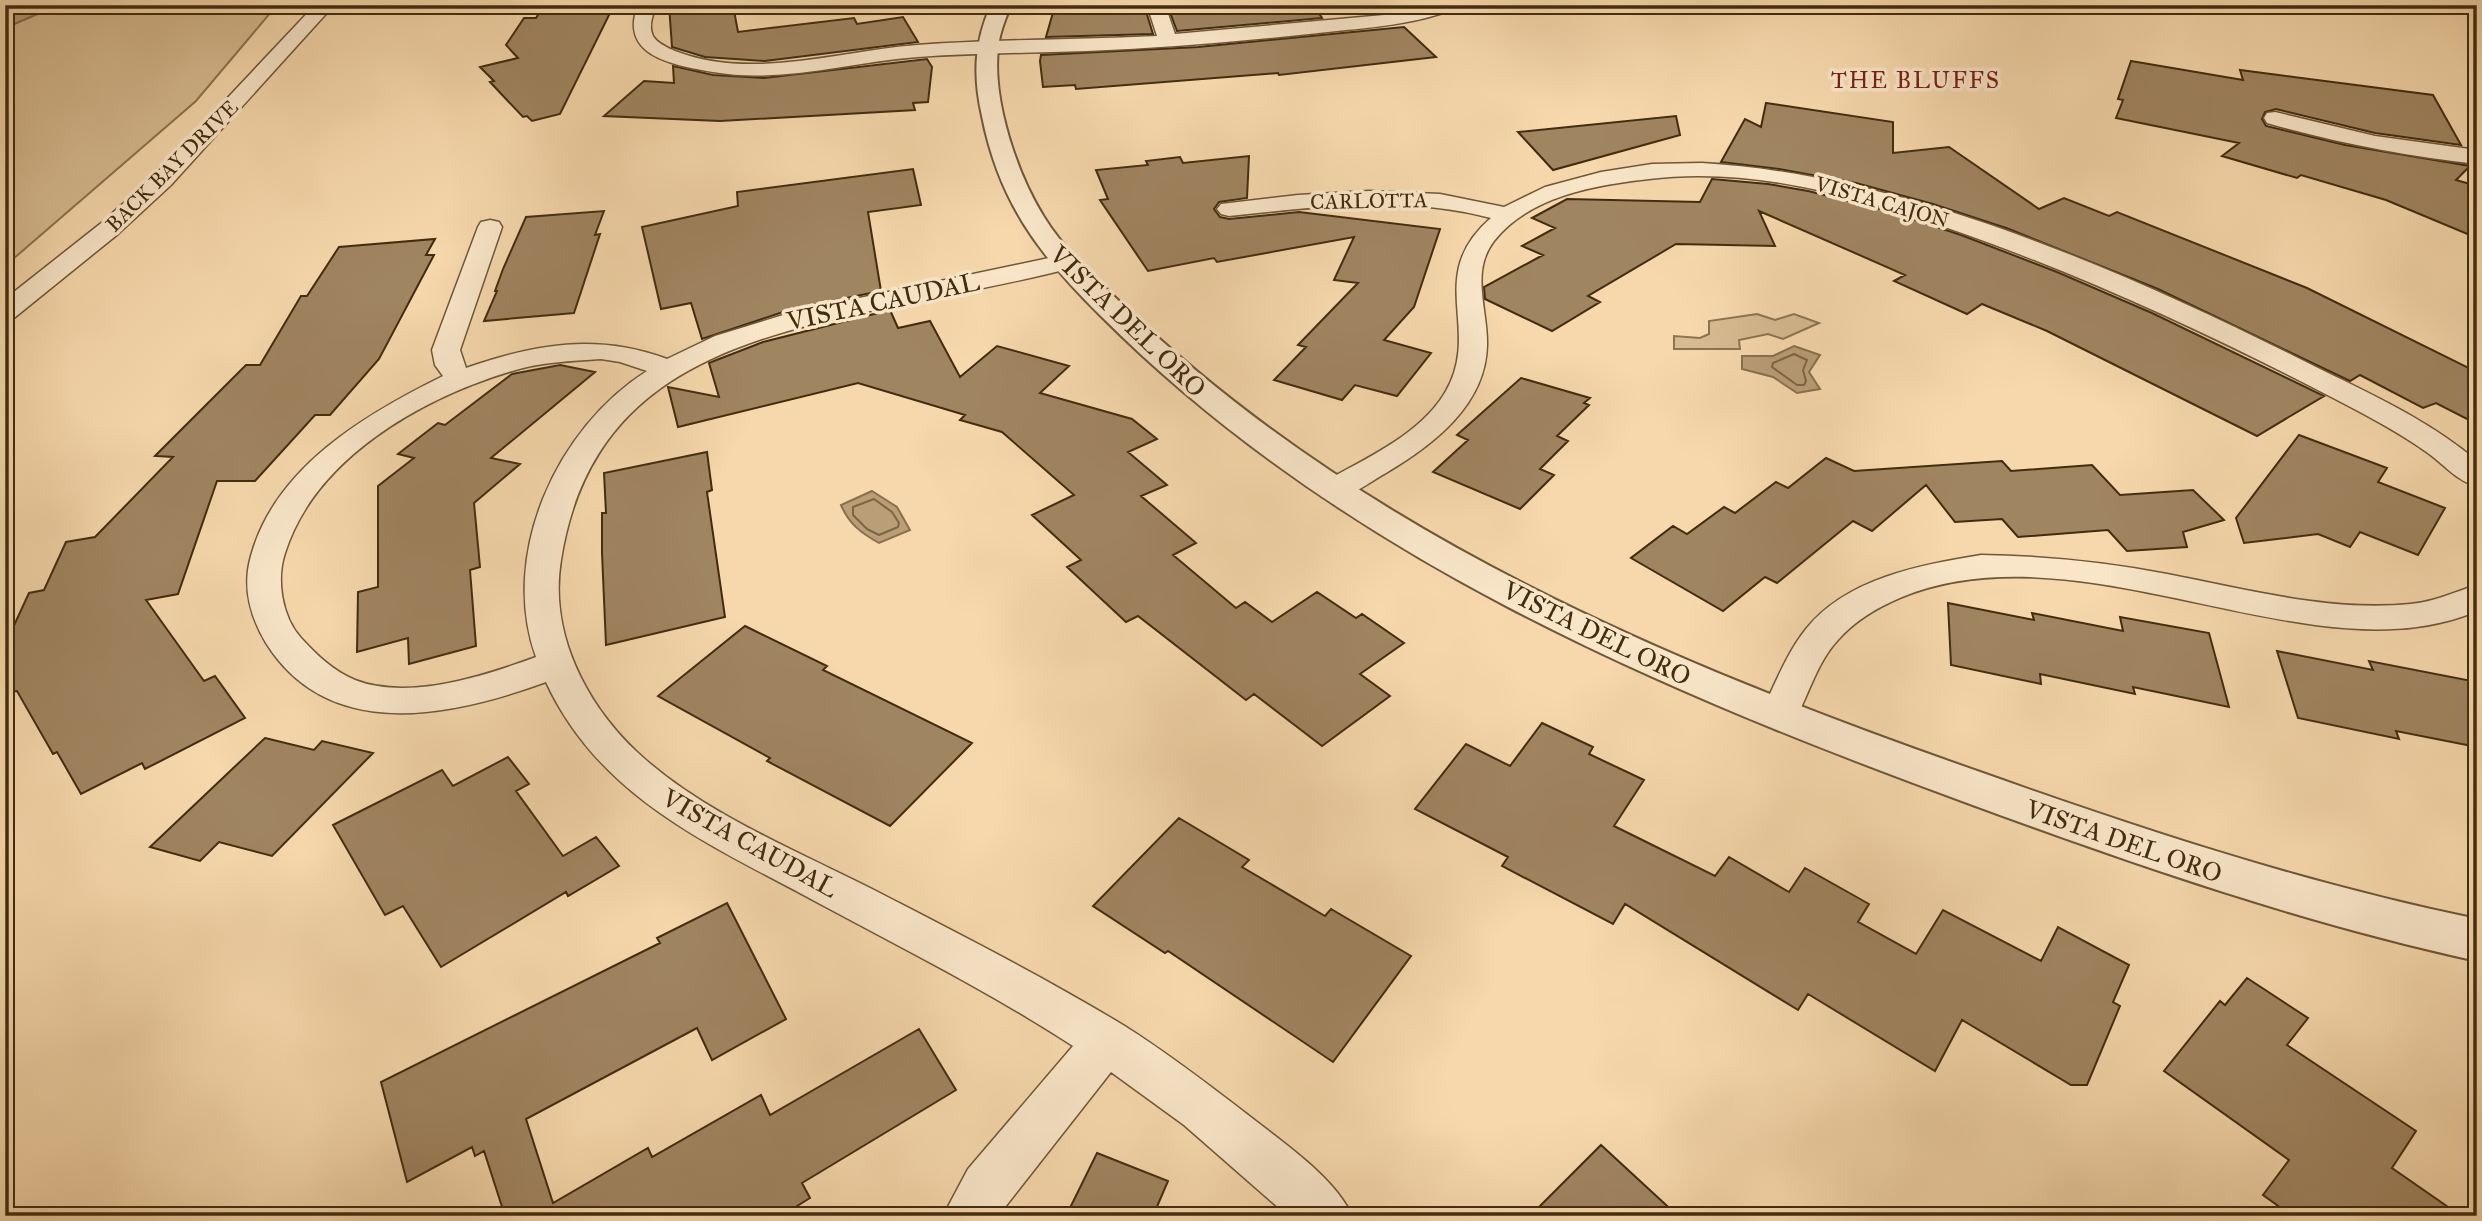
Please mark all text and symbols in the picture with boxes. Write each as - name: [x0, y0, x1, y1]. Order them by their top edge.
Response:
- district label: THE BLUFFS: [1831, 66, 2001, 94]
- street label: BACK BAY DRIVE: [100, 94, 244, 238]
- street label: VISTA CAJON: [1811, 170, 1952, 234]
- street label: CARLOTTA: [1310, 187, 1428, 215]
- street label: VISTA DEL ORO: [1042, 237, 1213, 404]
- street label: VISTA CAUDAL: [783, 265, 982, 337]
- street label: VISTA DEL ORO: [1497, 573, 1696, 692]
- street label: VISTA CAUDAL: [656, 781, 843, 905]
- street label: VISTA DEL ORO: [2021, 792, 2226, 890]

